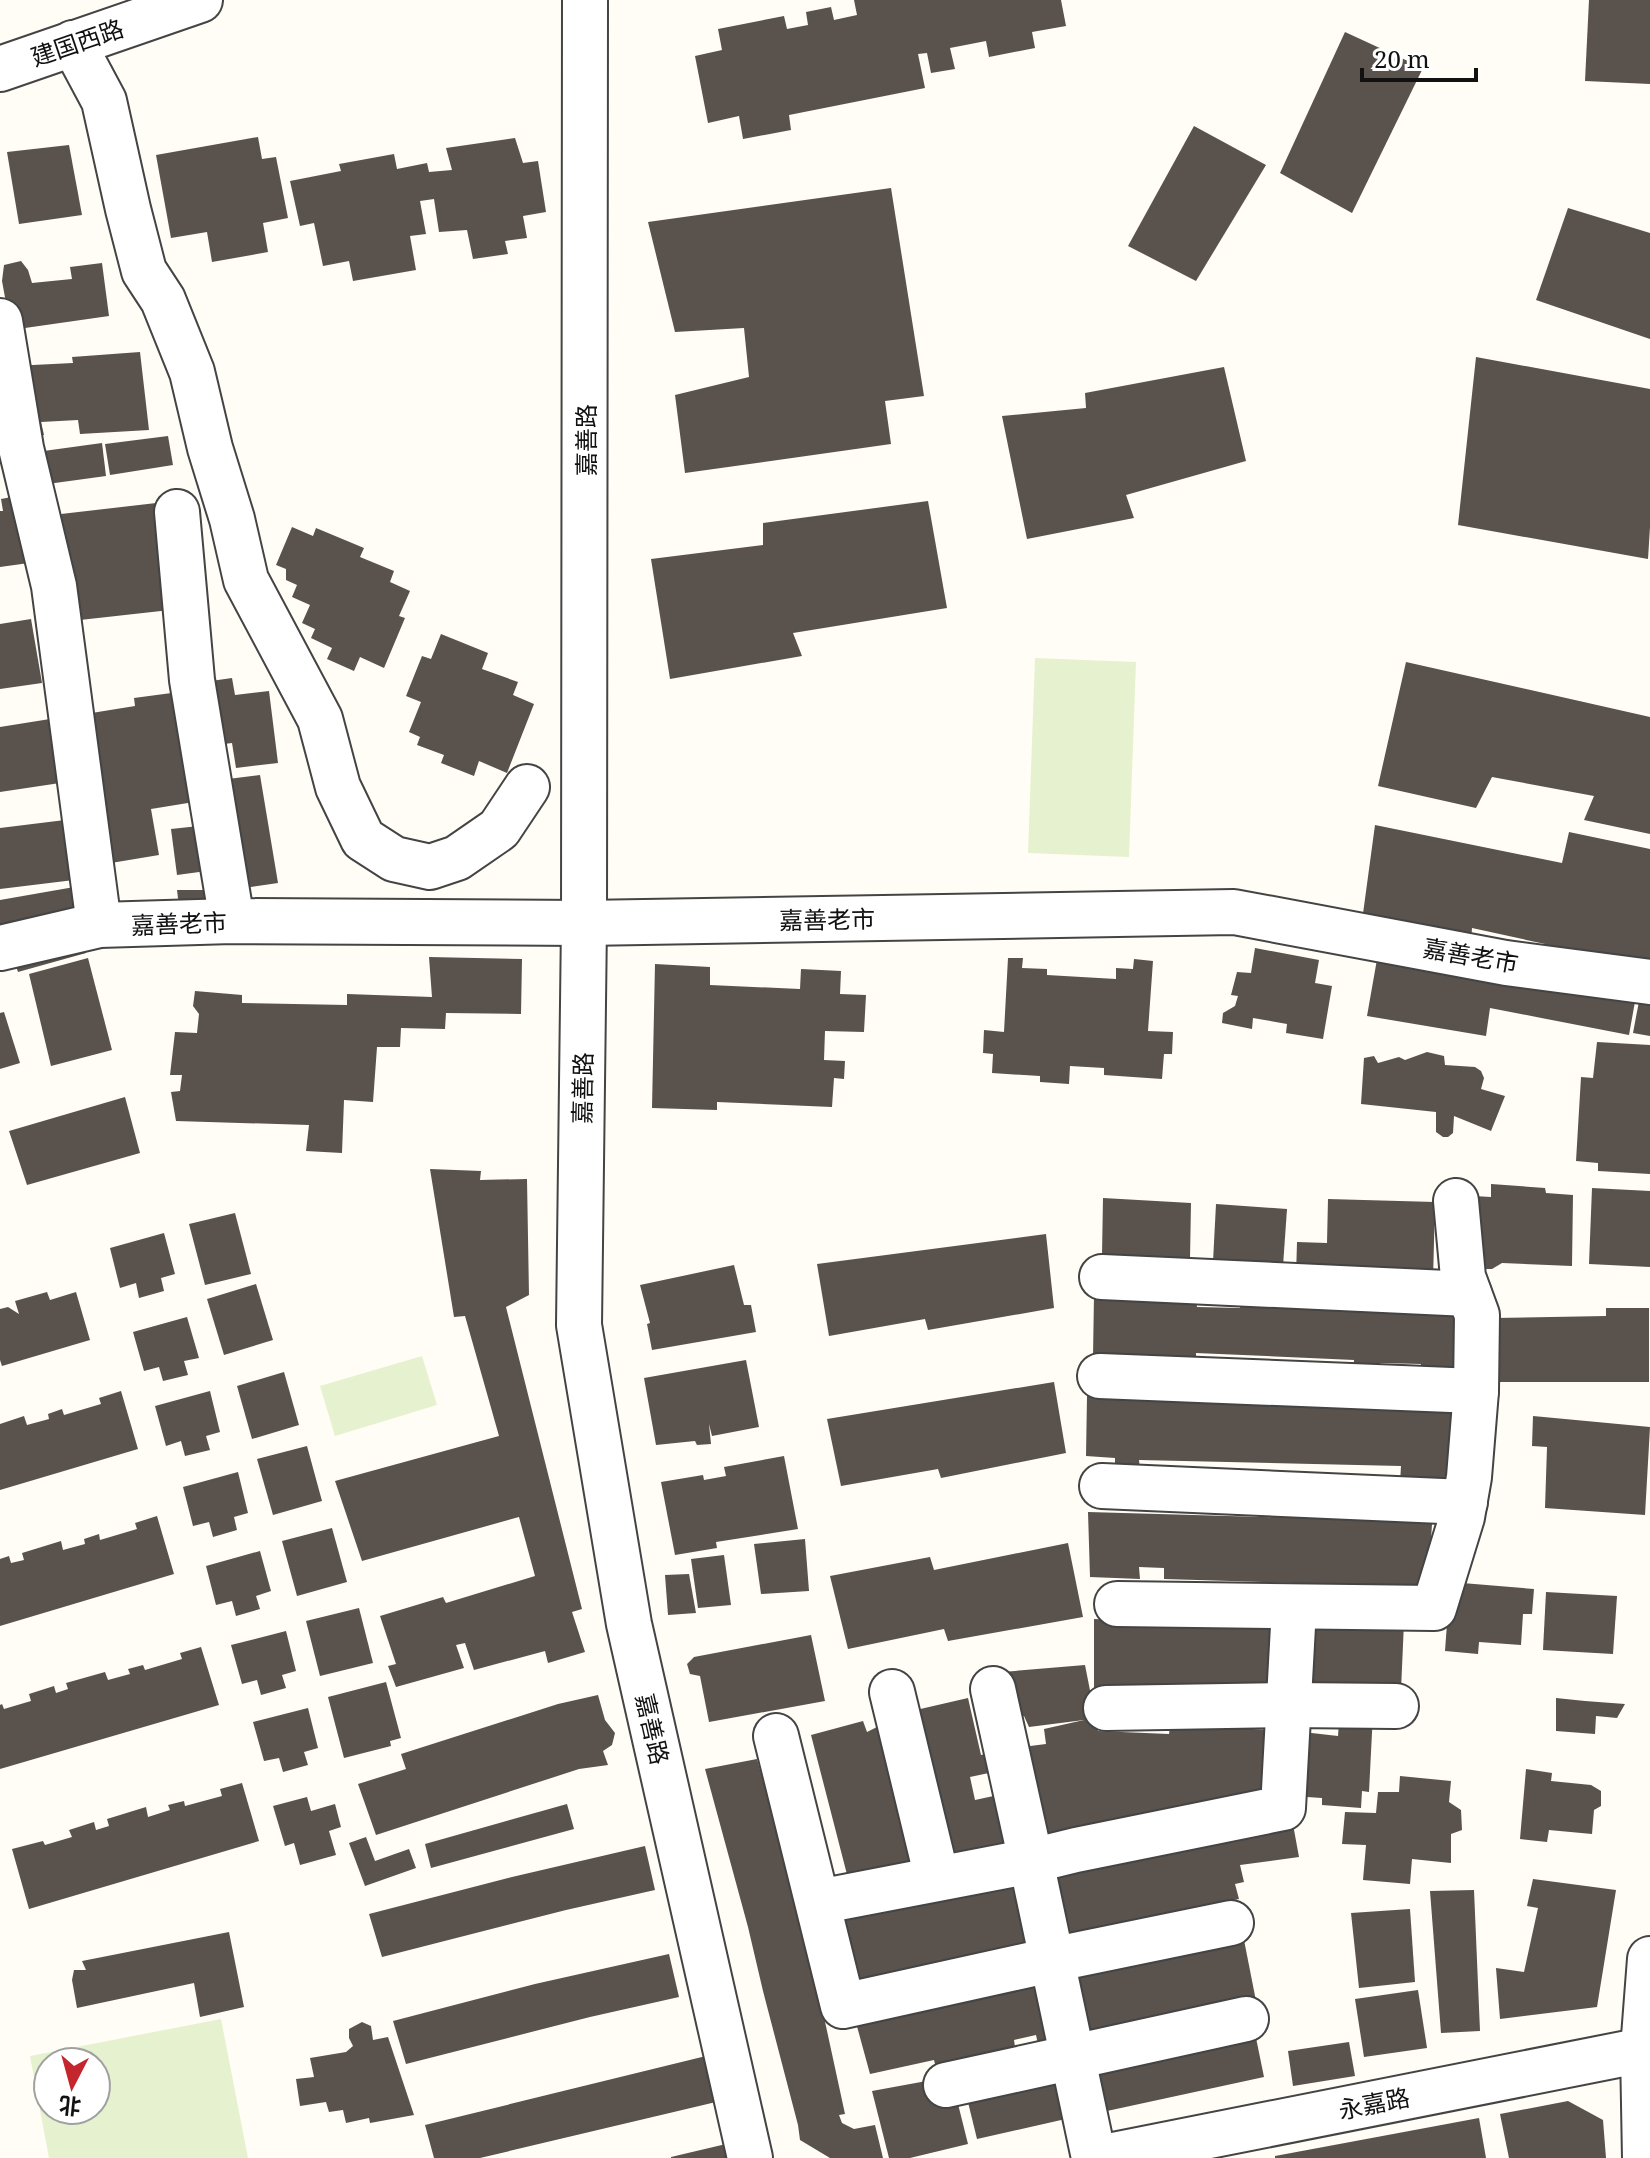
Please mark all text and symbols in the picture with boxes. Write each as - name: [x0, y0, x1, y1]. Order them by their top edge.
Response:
- street label: 建国西路: [26, 11, 128, 73]
- scale bar: [1362, 32, 1476, 82]
- text: 20 m: [1374, 42, 1430, 75]
- street label: 嘉善路: [569, 404, 602, 476]
- street label: 嘉善老市: [779, 902, 875, 936]
- street label: 嘉善老市: [130, 905, 228, 941]
- street label: 嘉善老市: [1421, 930, 1521, 980]
- street label: 嘉善路: [565, 1052, 599, 1124]
- street label: 嘉善路: [629, 1690, 677, 1768]
- north arrow: [32, 2046, 112, 2126]
- street label: 永嘉路: [1336, 2080, 1412, 2126]
- text: 北: [57, 2091, 82, 2123]

